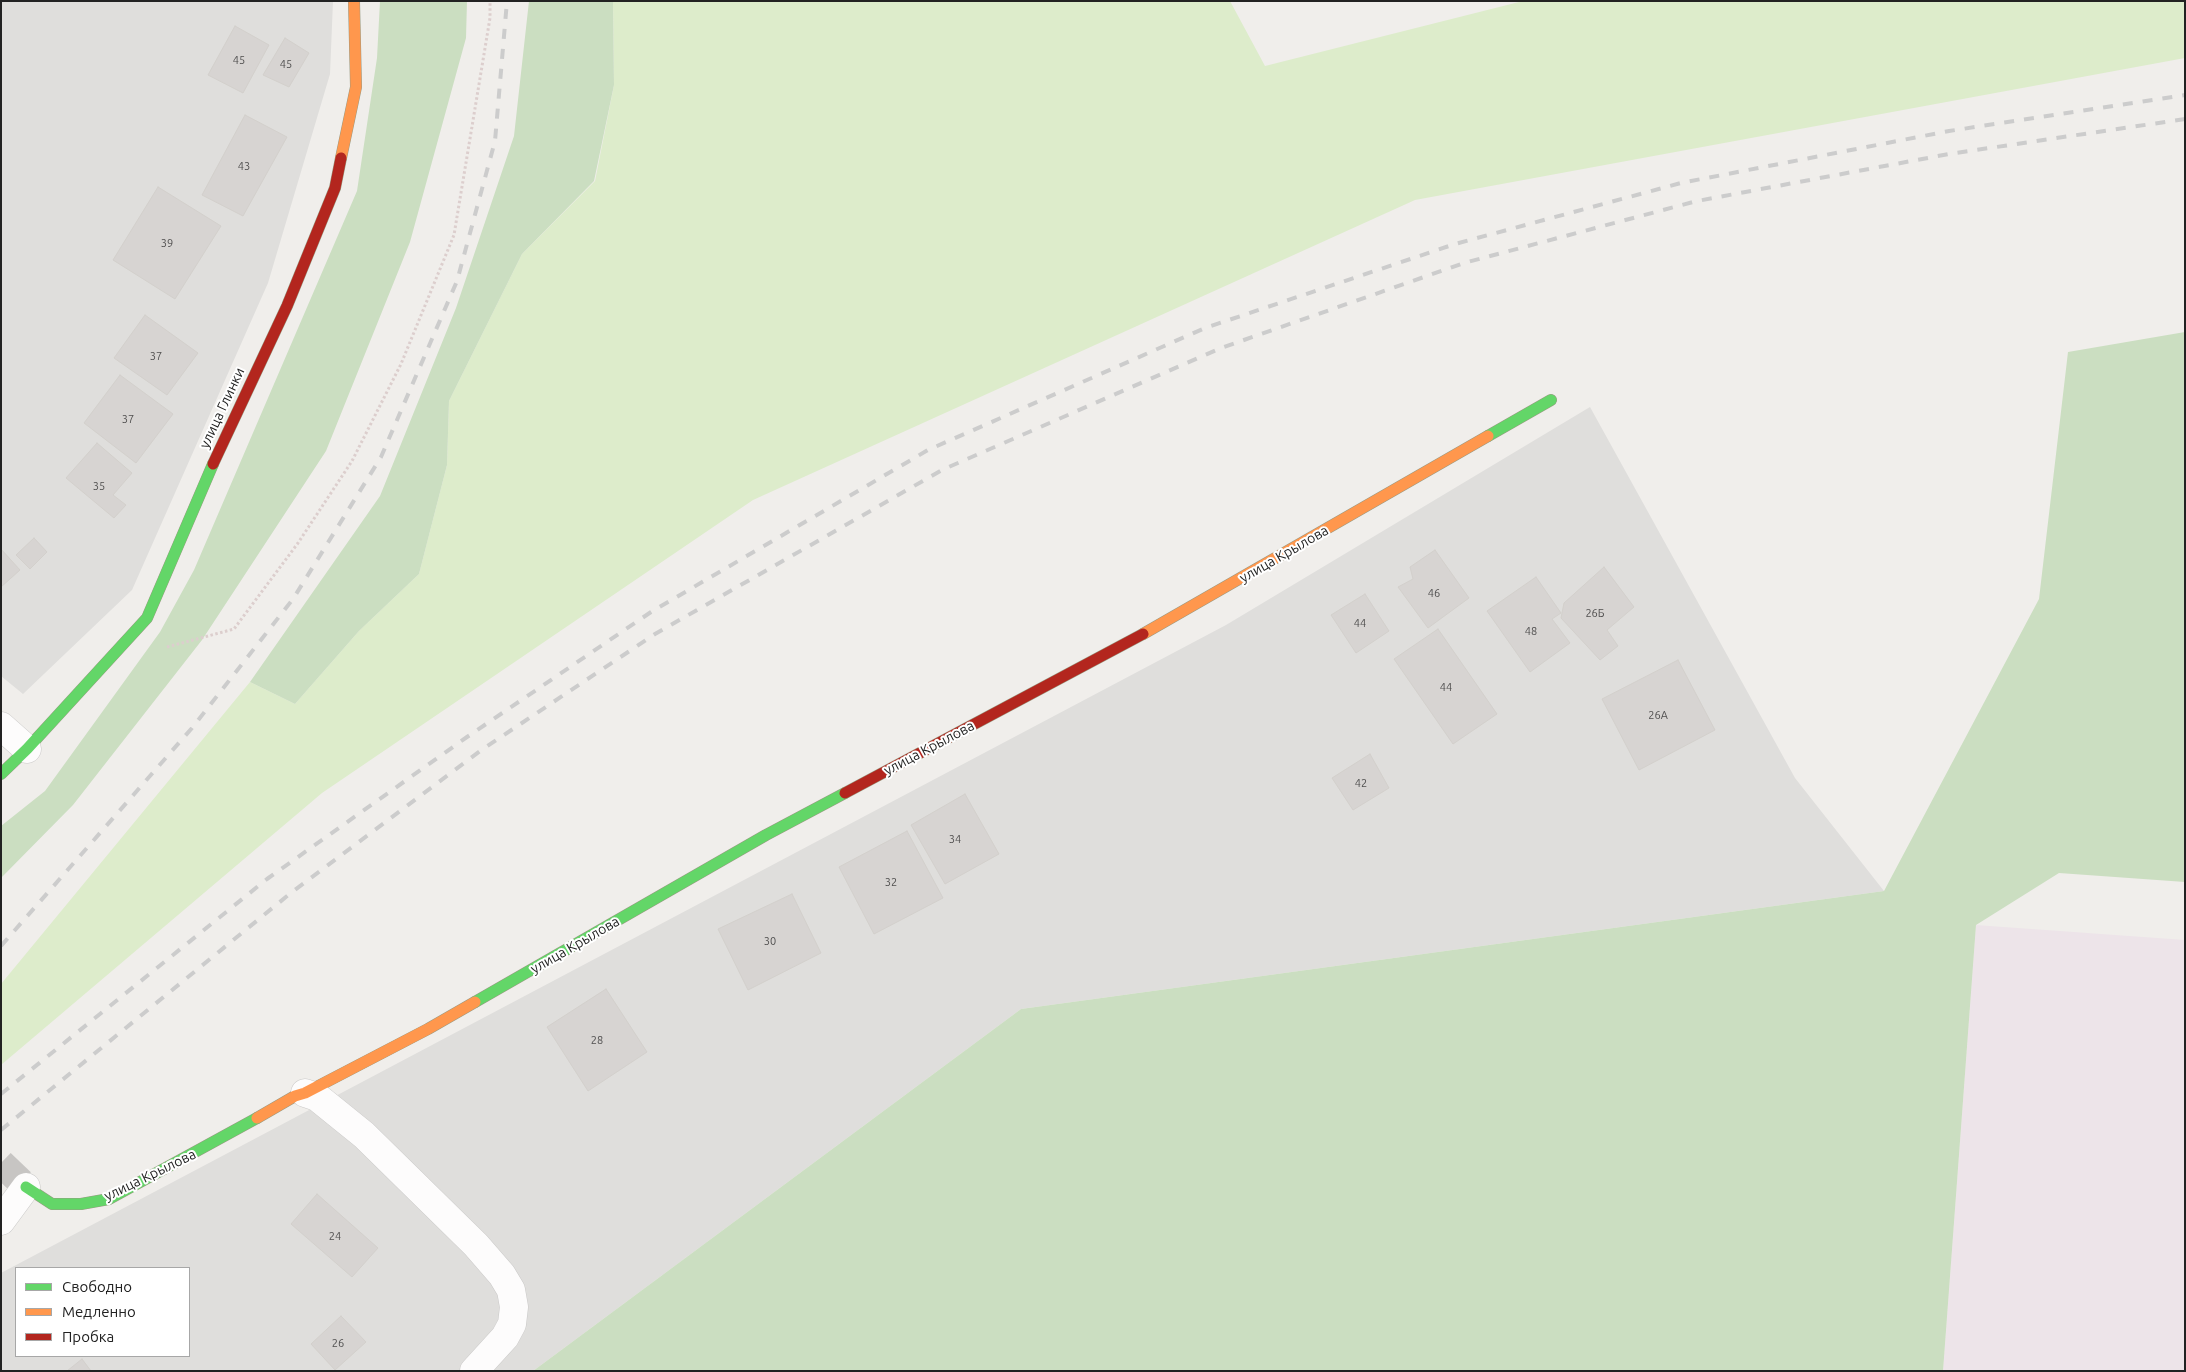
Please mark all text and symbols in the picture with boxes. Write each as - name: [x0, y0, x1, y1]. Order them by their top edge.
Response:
- house number: 45: [233, 53, 245, 67]
- house number: 45: [280, 57, 292, 71]
- house number: 43: [238, 159, 250, 173]
- house number: 39: [161, 236, 173, 250]
- house number: 37: [150, 349, 162, 363]
- street label: улица Глинки: [196, 365, 248, 451]
- house number: 37: [122, 412, 134, 426]
- house number: 35: [93, 479, 105, 493]
- street label: улица Крылова: [1237, 522, 1331, 586]
- house number: 46: [1428, 586, 1440, 600]
- house number: 26Б: [1585, 606, 1605, 620]
- house number: 44: [1354, 616, 1366, 630]
- house number: 48: [1525, 624, 1537, 638]
- house number: 44: [1440, 680, 1452, 694]
- house number: 26А: [1648, 708, 1668, 722]
- street label: улица Крылова: [881, 717, 977, 779]
- house number: 42: [1355, 776, 1367, 790]
- house number: 34: [949, 832, 961, 846]
- house number: 32: [885, 875, 897, 889]
- street label: улица Крылова: [528, 913, 622, 977]
- house number: 30: [764, 934, 776, 948]
- house number: 28: [591, 1033, 603, 1047]
- street label: улица Крылова: [101, 1146, 199, 1204]
- house number: 24: [329, 1229, 341, 1243]
- legend: [15, 1267, 190, 1357]
- text: Свободно: [62, 1278, 132, 1295]
- text: Медленно: [62, 1303, 136, 1320]
- text: Пробка: [62, 1328, 114, 1345]
- house number: 26: [332, 1336, 344, 1350]

